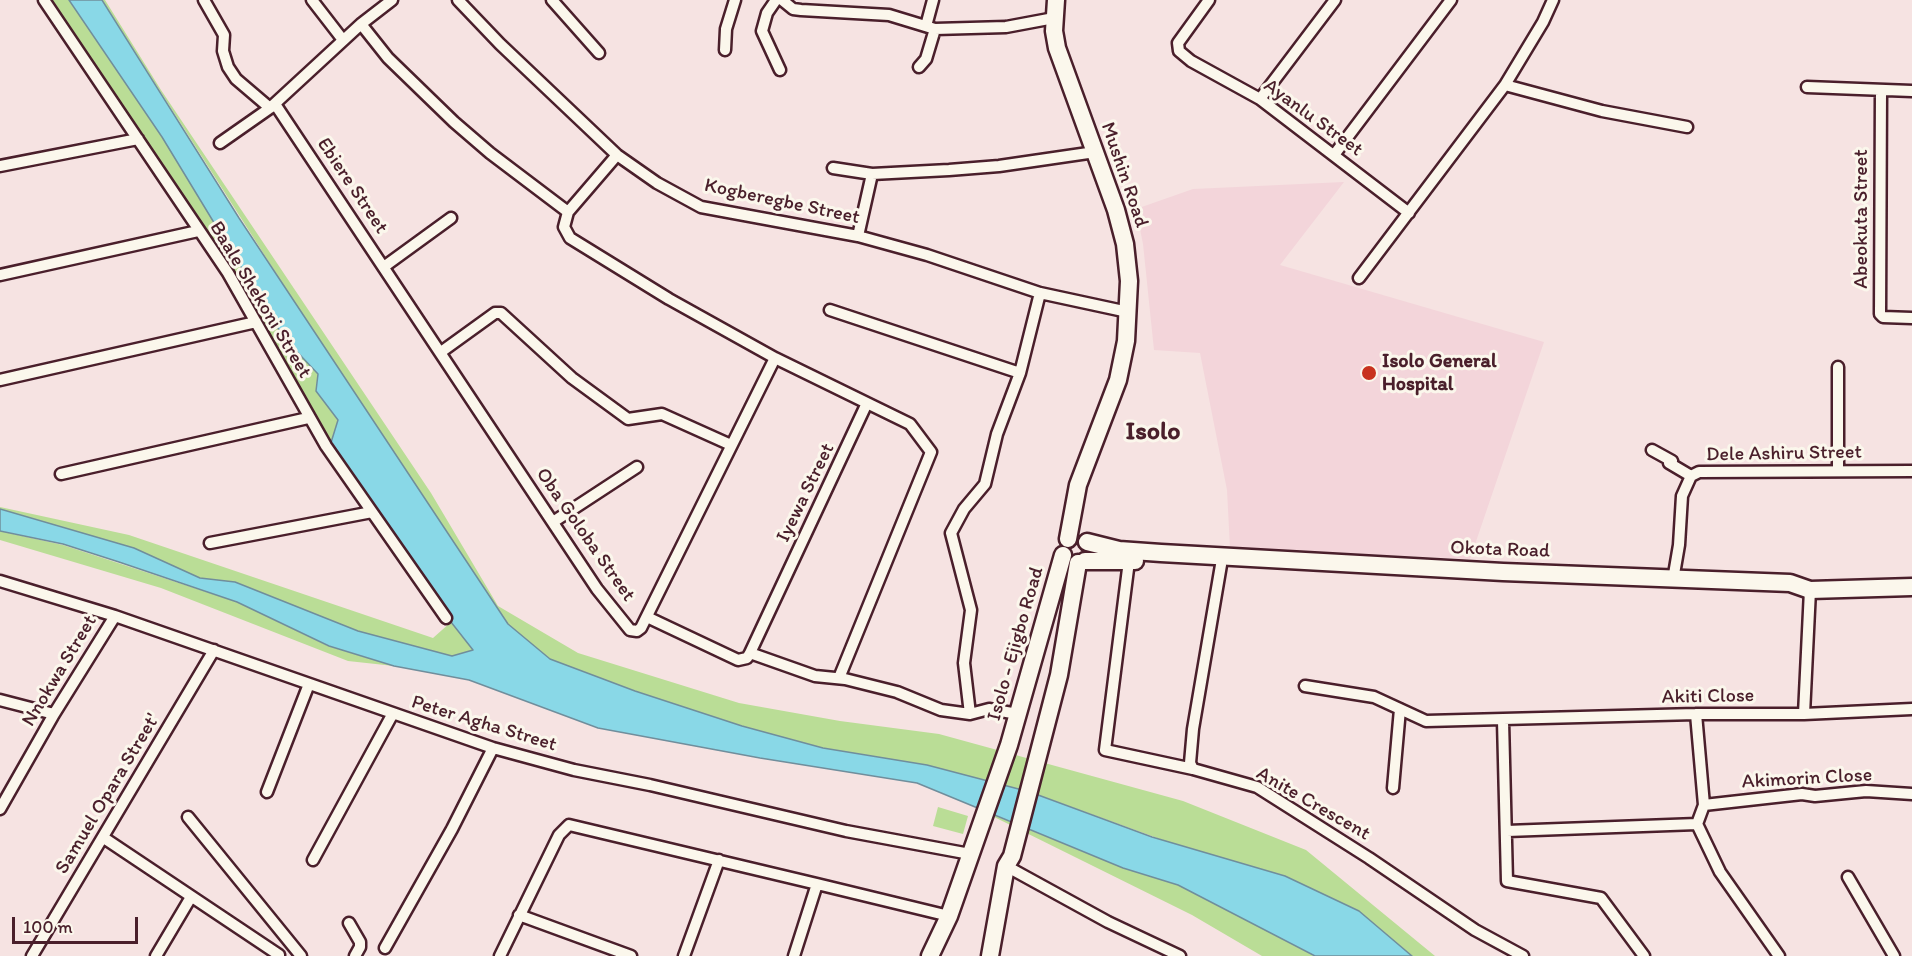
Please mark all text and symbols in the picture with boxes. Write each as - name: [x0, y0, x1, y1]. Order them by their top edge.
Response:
- street label: Ayanlu Street: [1259, 74, 1367, 162]
- street label: Mushin Road: [1095, 119, 1153, 231]
- street label: Ebiere Street: [311, 133, 393, 239]
- street label: Abeokuta Street: [1850, 149, 1874, 289]
- street label: Kogberegbe Street: [702, 174, 862, 230]
- street label: Baale Shekoni Street: [204, 217, 316, 383]
- place label: Isolo General Hospital: [1382, 350, 1497, 397]
- marker: Isolo General Hospital: [1360, 364, 1378, 382]
- district label: Isolo: [1125, 416, 1181, 448]
- street label: Iyewa Street: [772, 440, 840, 546]
- street label: Dele Ashiru Street: [1706, 441, 1862, 467]
- street label: Oba Goloba Street: [530, 463, 640, 607]
- street label: Okota Road: [1450, 536, 1550, 564]
- street label: Isolo - Ejigbo Road: [983, 564, 1049, 724]
- street label: Nnokwa Street: [17, 611, 103, 731]
- street label: Akiti Close: [1662, 684, 1754, 710]
- street label: Peter Agha Street: [409, 691, 559, 757]
- street label: Samuel Opara Street': [51, 709, 165, 879]
- street label: Anite Crescent: [1252, 762, 1374, 846]
- street label: Akimorin Close: [1741, 764, 1873, 794]
- scale bar: [15, 905, 141, 943]
- text: 100 m: [23, 916, 73, 938]

